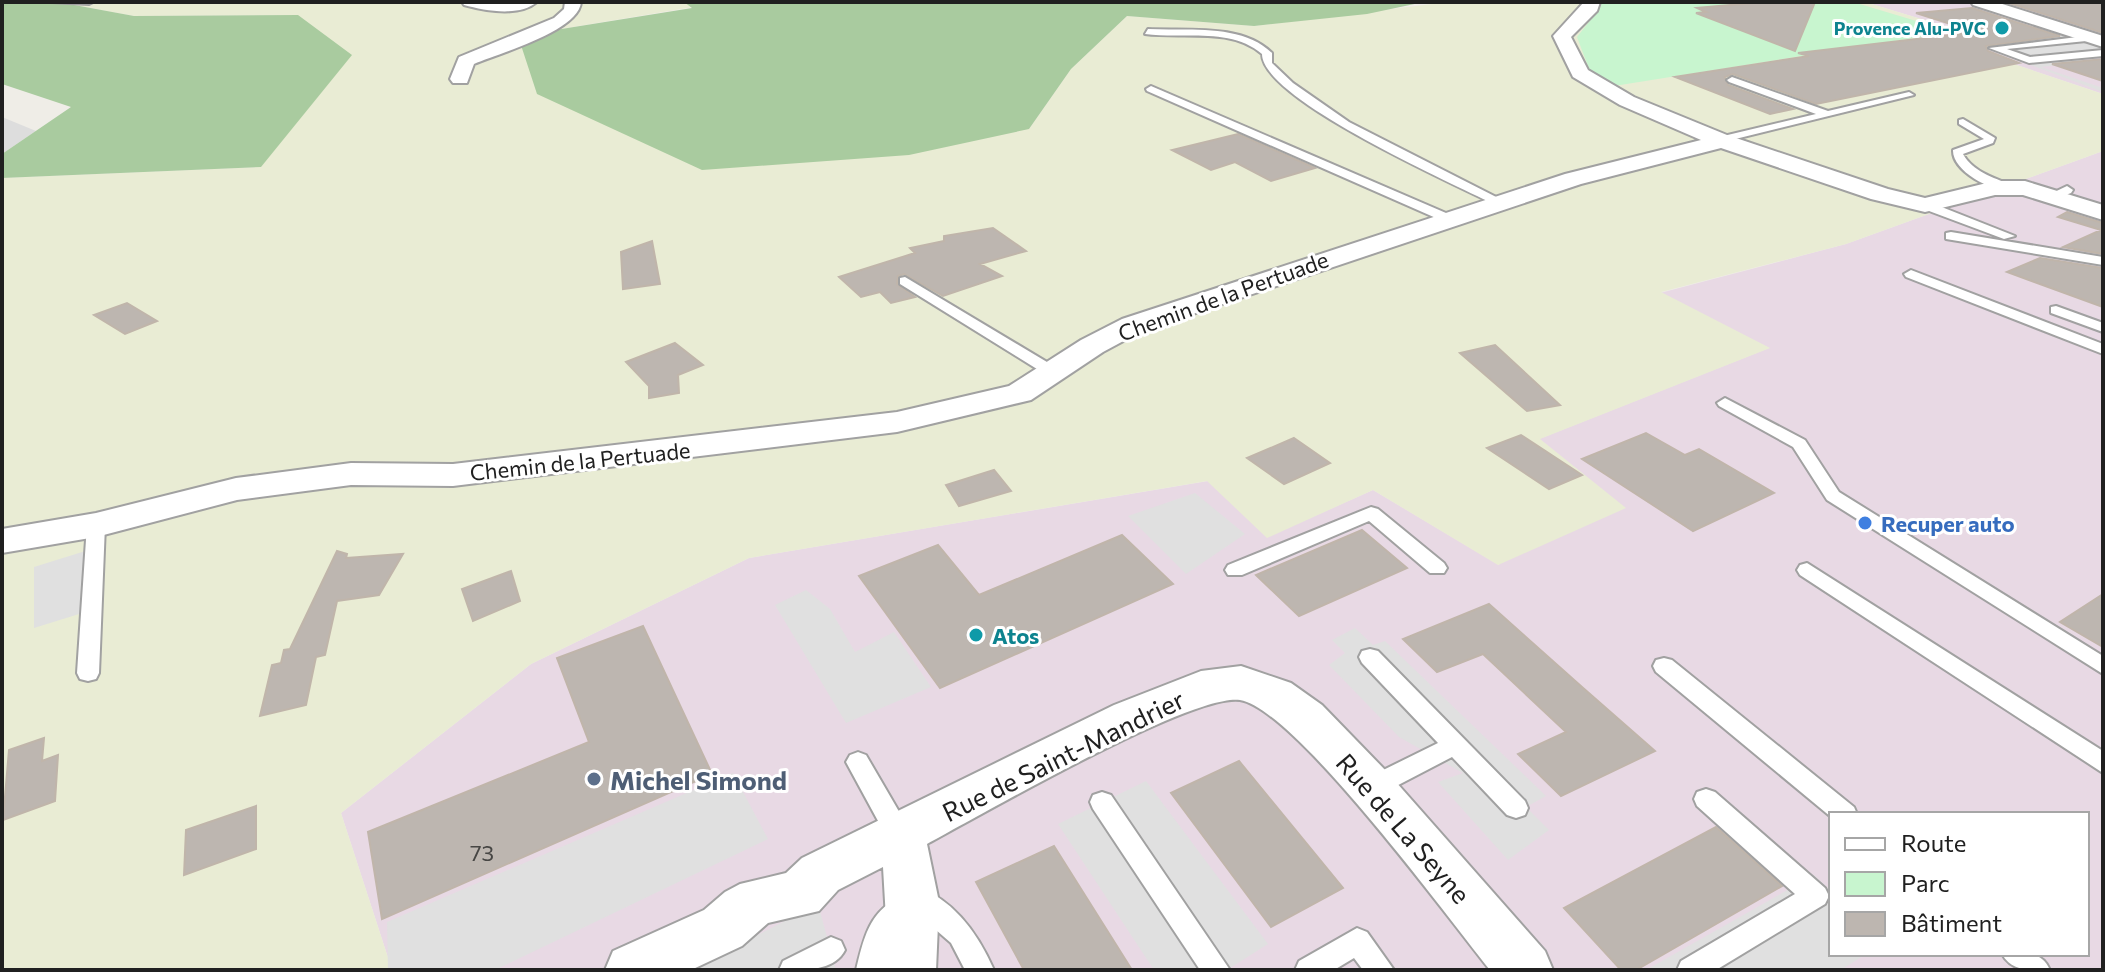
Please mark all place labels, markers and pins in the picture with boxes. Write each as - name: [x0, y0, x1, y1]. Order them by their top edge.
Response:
- place label: Provence Alu-PVC: [1834, 17, 1986, 39]
- marker: Provence Alu-PVC: [1993, 19, 2011, 37]
- place label: Recuper auto: [1881, 510, 2015, 537]
- marker: Recuper auto: [1856, 514, 1874, 532]
- place label: Atos: [992, 622, 1039, 649]
- marker: Atos: [967, 626, 985, 644]
- place label: Michel Simond: [610, 764, 787, 795]
- marker: Michel Simond: [585, 770, 603, 788]

